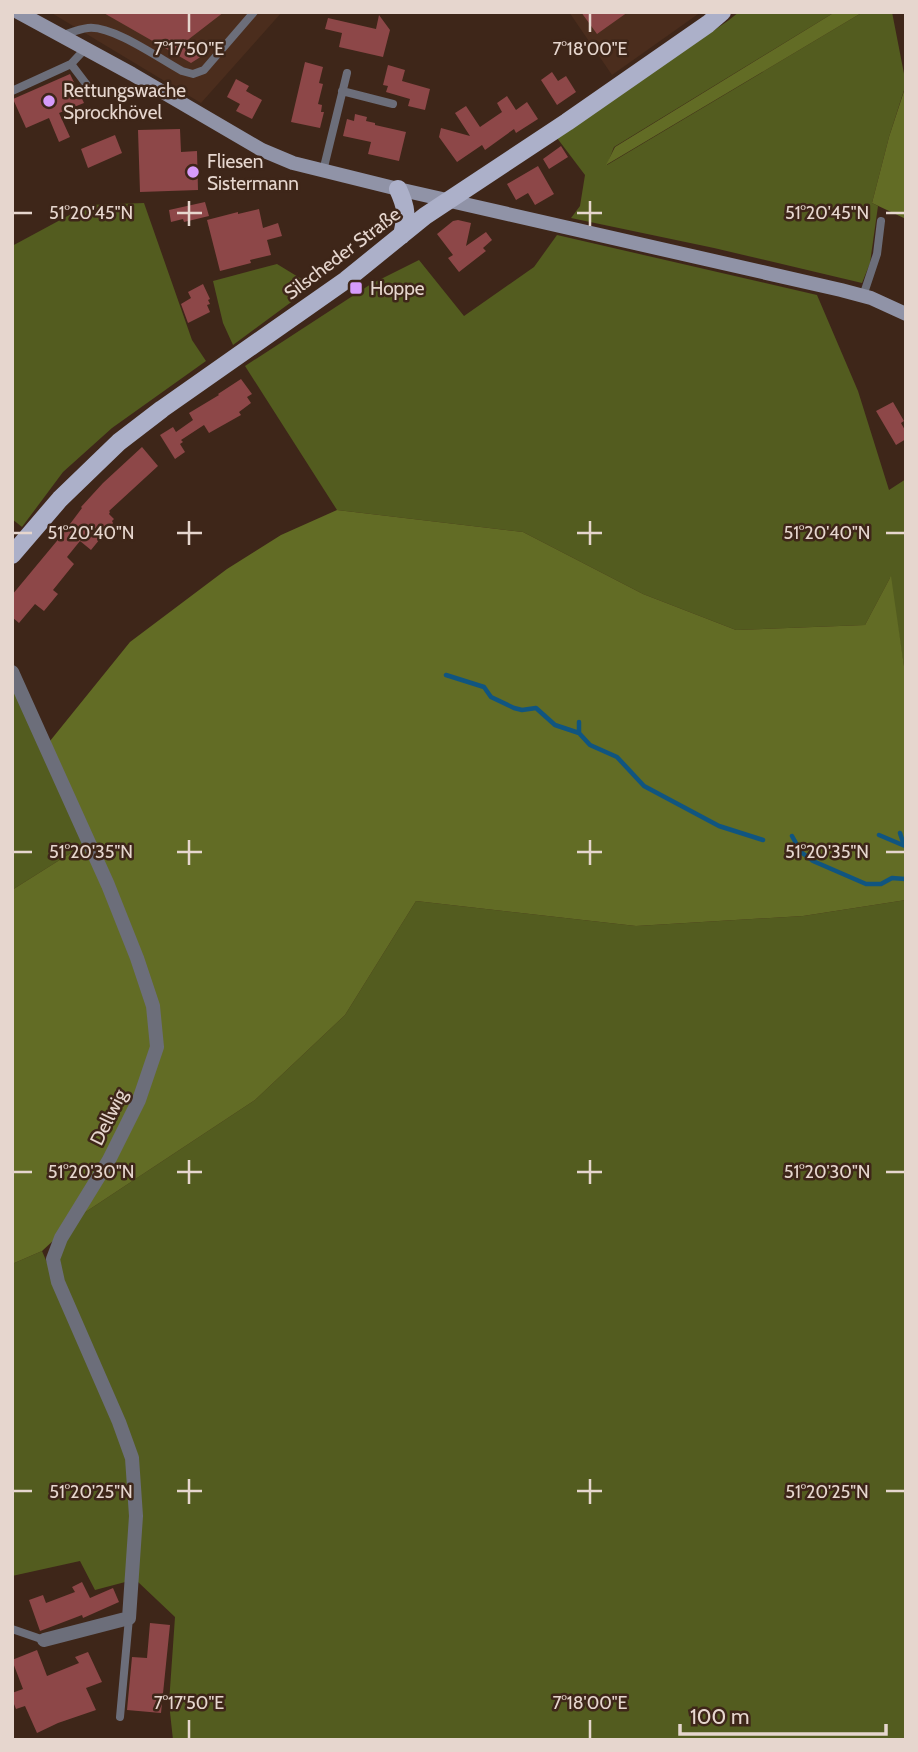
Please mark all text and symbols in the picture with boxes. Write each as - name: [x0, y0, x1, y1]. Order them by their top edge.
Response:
- text: 7°17'50"E: [154, 38, 224, 60]
- text: 7°18'00"E: [552, 38, 628, 60]
- place label: Rettungswache Sprockhövel: [63, 79, 186, 124]
- marker: Rettungswache Sprockhövel: [41, 93, 57, 109]
- place label: Fliesen Sistermann: [207, 150, 299, 195]
- marker: Fliesen Sistermann: [185, 164, 201, 180]
- text: 51°20'45"N: [49, 202, 133, 224]
- street label: Silscheder Straße: [280, 202, 405, 305]
- text: 51°20'45"N: [785, 202, 869, 224]
- place label: Hoppe: [370, 277, 425, 300]
- marker: Hoppe: [348, 280, 364, 296]
- text: 51°20'40"N: [47, 522, 135, 544]
- text: 51°20'40"N: [783, 522, 871, 544]
- text: 51°20'35"N: [49, 841, 133, 863]
- text: 51°20'35"N: [785, 841, 869, 863]
- street label: Dellwig: [85, 1085, 132, 1149]
- text: 51°20'30"N: [48, 1161, 134, 1183]
- text: 51°20'30"N: [784, 1161, 870, 1183]
- text: 51°20'25"N: [49, 1481, 133, 1503]
- text: 51°20'25"N: [785, 1481, 869, 1503]
- text: 7°17'50"E: [154, 1692, 224, 1714]
- text: 7°18'00"E: [552, 1692, 628, 1714]
- scale bar: [680, 1692, 886, 1736]
- text: 100 m: [690, 1704, 749, 1729]

